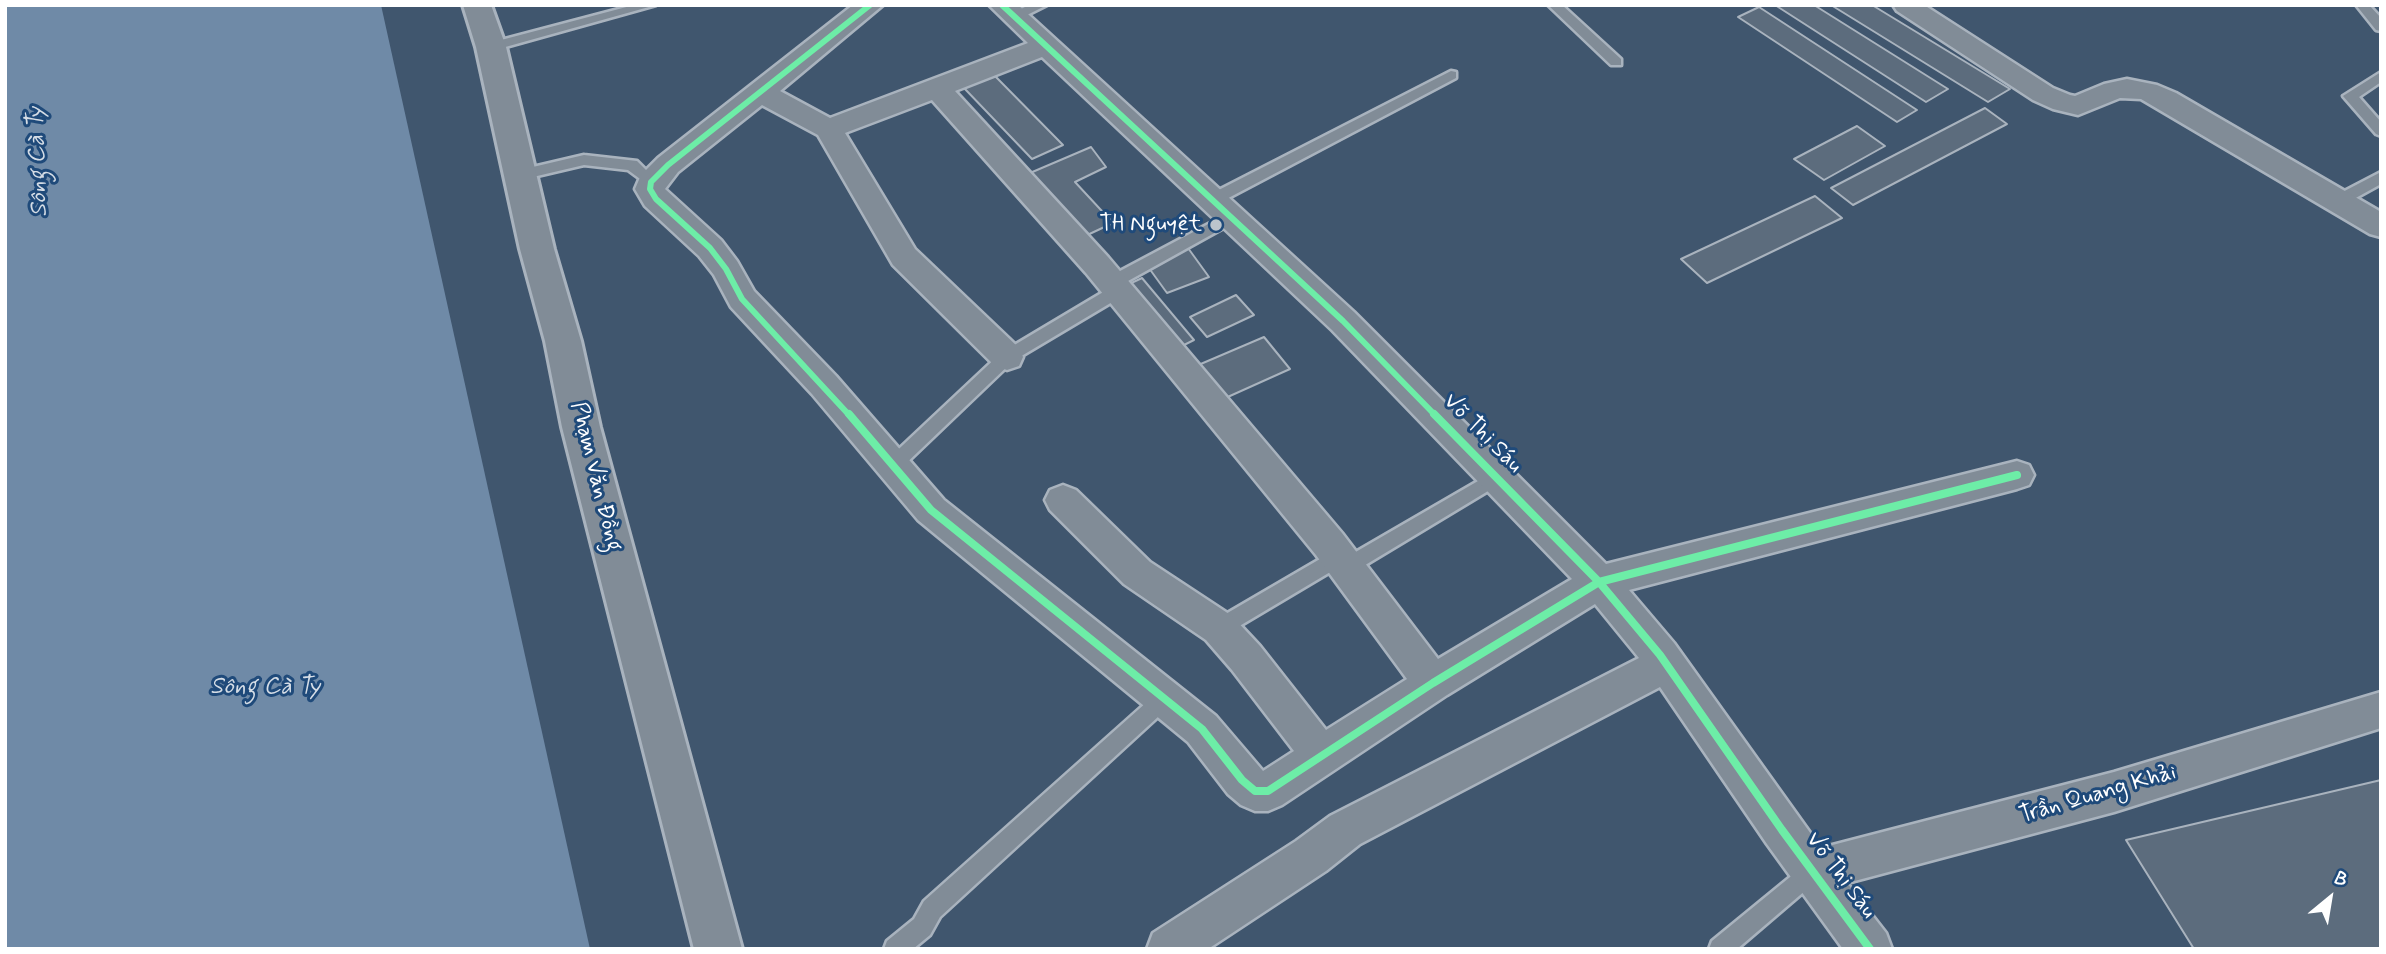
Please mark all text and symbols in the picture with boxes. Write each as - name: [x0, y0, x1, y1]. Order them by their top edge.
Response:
- water label: Sông Cà Ty: [23, 107, 55, 217]
- place label: TH Nguyệt: [1099, 211, 1202, 239]
- marker: TH Nguyệt: [1208, 217, 1224, 233]
- street label: Võ Thị Sáu: [1436, 388, 1528, 480]
- street label: Phạm Văn Đồng: [563, 399, 627, 555]
- water label: Sông Cà Ty: [210, 674, 320, 702]
- street label: Trần Quang Khải: [2016, 759, 2180, 831]
- street label: Võ Thị Sáu: [1799, 827, 1881, 925]
- north arrow: [2295, 863, 2365, 933]
- text: B: [2329, 866, 2352, 893]

